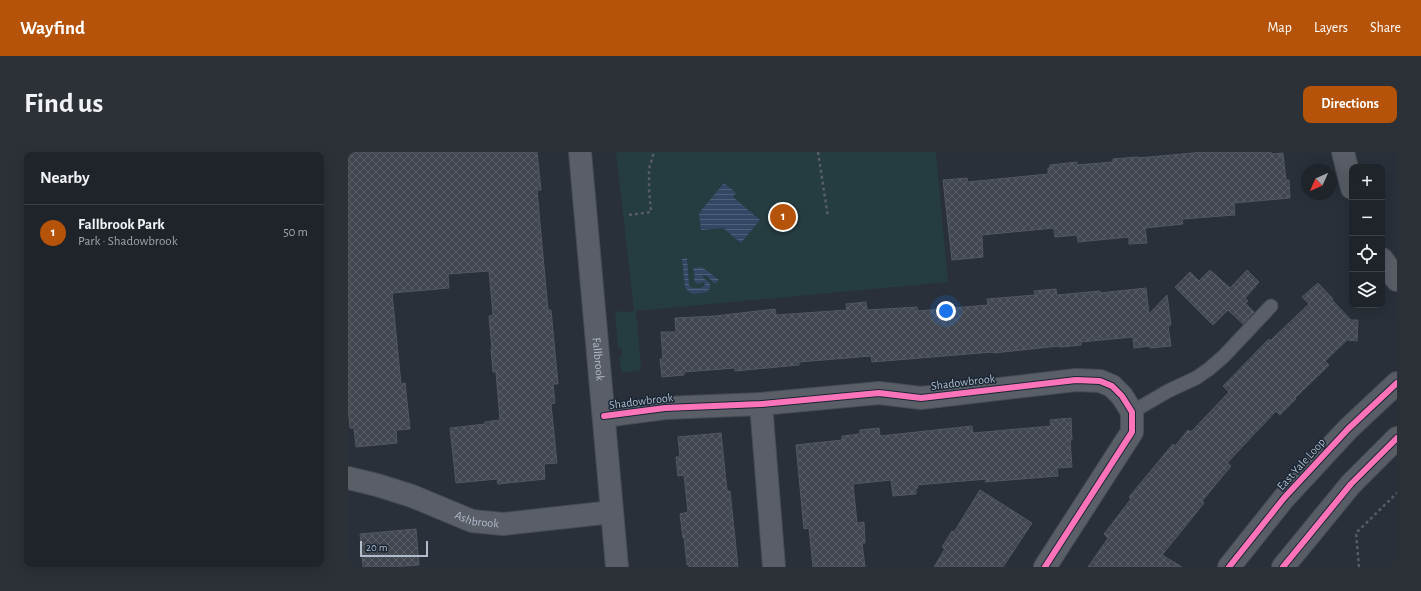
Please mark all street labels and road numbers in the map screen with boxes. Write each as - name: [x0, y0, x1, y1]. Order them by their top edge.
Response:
- street label: Fallbrook: [591, 337, 606, 382]
- street label: Shadowbrook: [930, 372, 996, 392]
- street label: Shadowbrook: [608, 391, 674, 411]
- street label: East Yale Loop: [1275, 436, 1327, 492]
- street label: Ashbrook: [453, 509, 500, 530]

